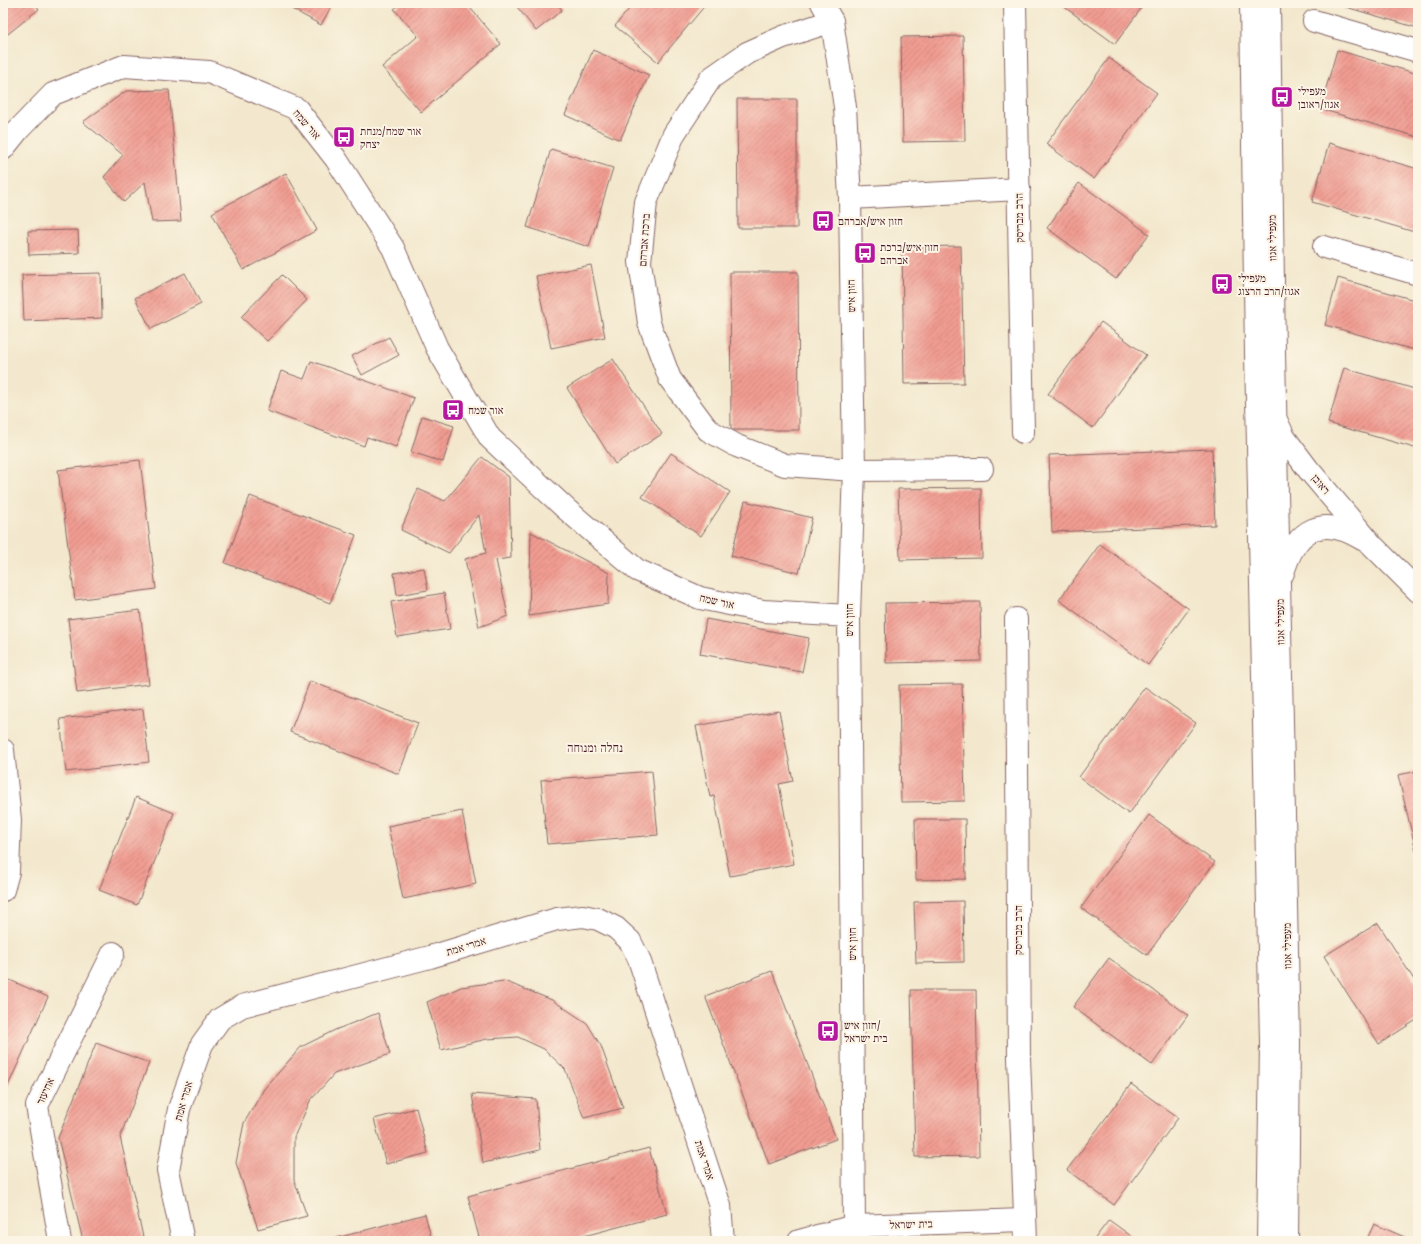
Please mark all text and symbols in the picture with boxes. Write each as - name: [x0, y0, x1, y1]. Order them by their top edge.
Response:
- bus stop icon: מעפילי אגוז/ראובן: [1269, 84, 1295, 110]
- place label: מעפילי אגוז/ראובן: [1298, 84, 1339, 111]
- street label: אור שמח: [290, 106, 324, 142]
- bus stop icon: אור שמח/מנחת יצחק: [331, 124, 357, 150]
- place label: אור שמח/מנחת יצחק: [360, 124, 422, 151]
- street label: הרב מבריסק: [1012, 193, 1026, 243]
- bus stop icon: חזון איש/אברהם: [810, 208, 836, 234]
- street label: ברכת אברהם: [635, 213, 653, 267]
- place label: חזון איש/אברהם: [838, 214, 903, 228]
- street label: מעפילי אגוז: [1265, 215, 1279, 261]
- bus stop icon: חזון איש/ברכת אברהם: [852, 240, 878, 266]
- place label: חזון איש/ברכת אברהם: [880, 240, 939, 267]
- bus stop icon: מעפילי אגוז/הרב הרצוג: [1209, 271, 1235, 297]
- place label: מעפילי אגוז/הרב הרצוג: [1238, 271, 1300, 298]
- street label: חזון איש: [844, 279, 858, 313]
- bus stop icon: אור שמח: [440, 397, 466, 423]
- place label: אור שמח: [468, 403, 504, 417]
- street label: ראובן: [1309, 471, 1333, 497]
- street label: אור שמח: [698, 590, 736, 612]
- street label: מעפילי אגוז: [1273, 599, 1287, 645]
- street label: חזון איש: [842, 604, 856, 636]
- district label: נחלה ומנוחה: [567, 740, 623, 755]
- street label: הרב מבריסק: [1011, 905, 1025, 955]
- street label: מעפילי אגוז: [1280, 923, 1294, 969]
- street label: חזון איש: [845, 928, 859, 960]
- street label: אמרי אמת: [444, 933, 488, 959]
- bus stop icon: חזון איש/ בית ישראל: [815, 1018, 841, 1044]
- place label: חזון איש/ בית ישראל: [844, 1018, 888, 1045]
- street label: אחיעזר: [33, 1075, 57, 1107]
- street label: אמרי אמת: [171, 1079, 195, 1123]
- street label: אמרי אמת: [692, 1138, 718, 1182]
- street label: בית ישראל: [889, 1216, 933, 1232]

